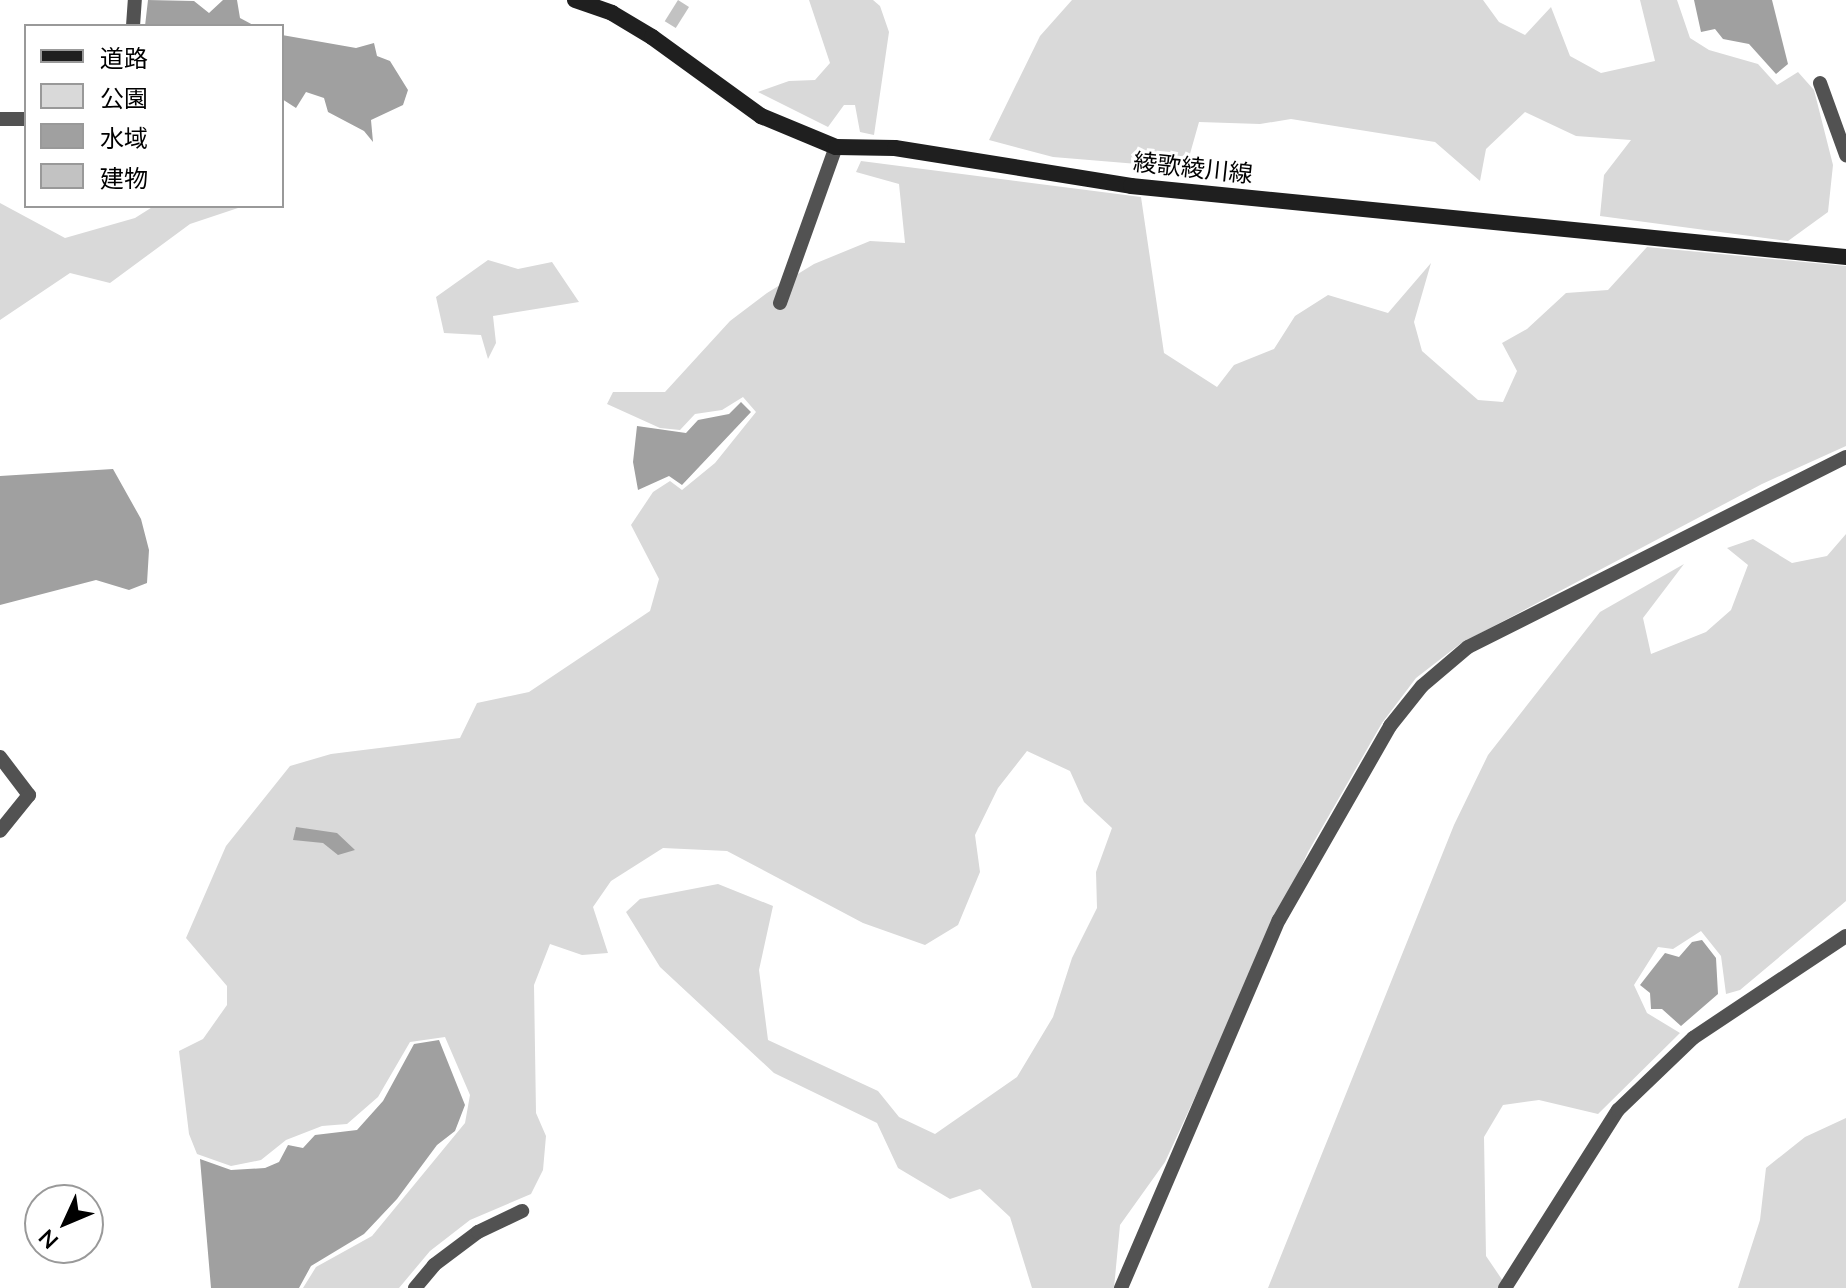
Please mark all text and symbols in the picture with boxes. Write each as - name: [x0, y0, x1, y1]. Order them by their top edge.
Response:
- legend: [24, 24, 284, 208]
- text: 道路: [100, 43, 148, 73]
- text: 公園: [100, 83, 148, 113]
- text: 水域: [100, 123, 148, 153]
- street label: 綾歌綾川線: [1132, 147, 1254, 189]
- text: 建物: [100, 163, 148, 193]
- north arrow: [24, 1184, 104, 1264]
- text: N: [32, 1224, 64, 1255]

